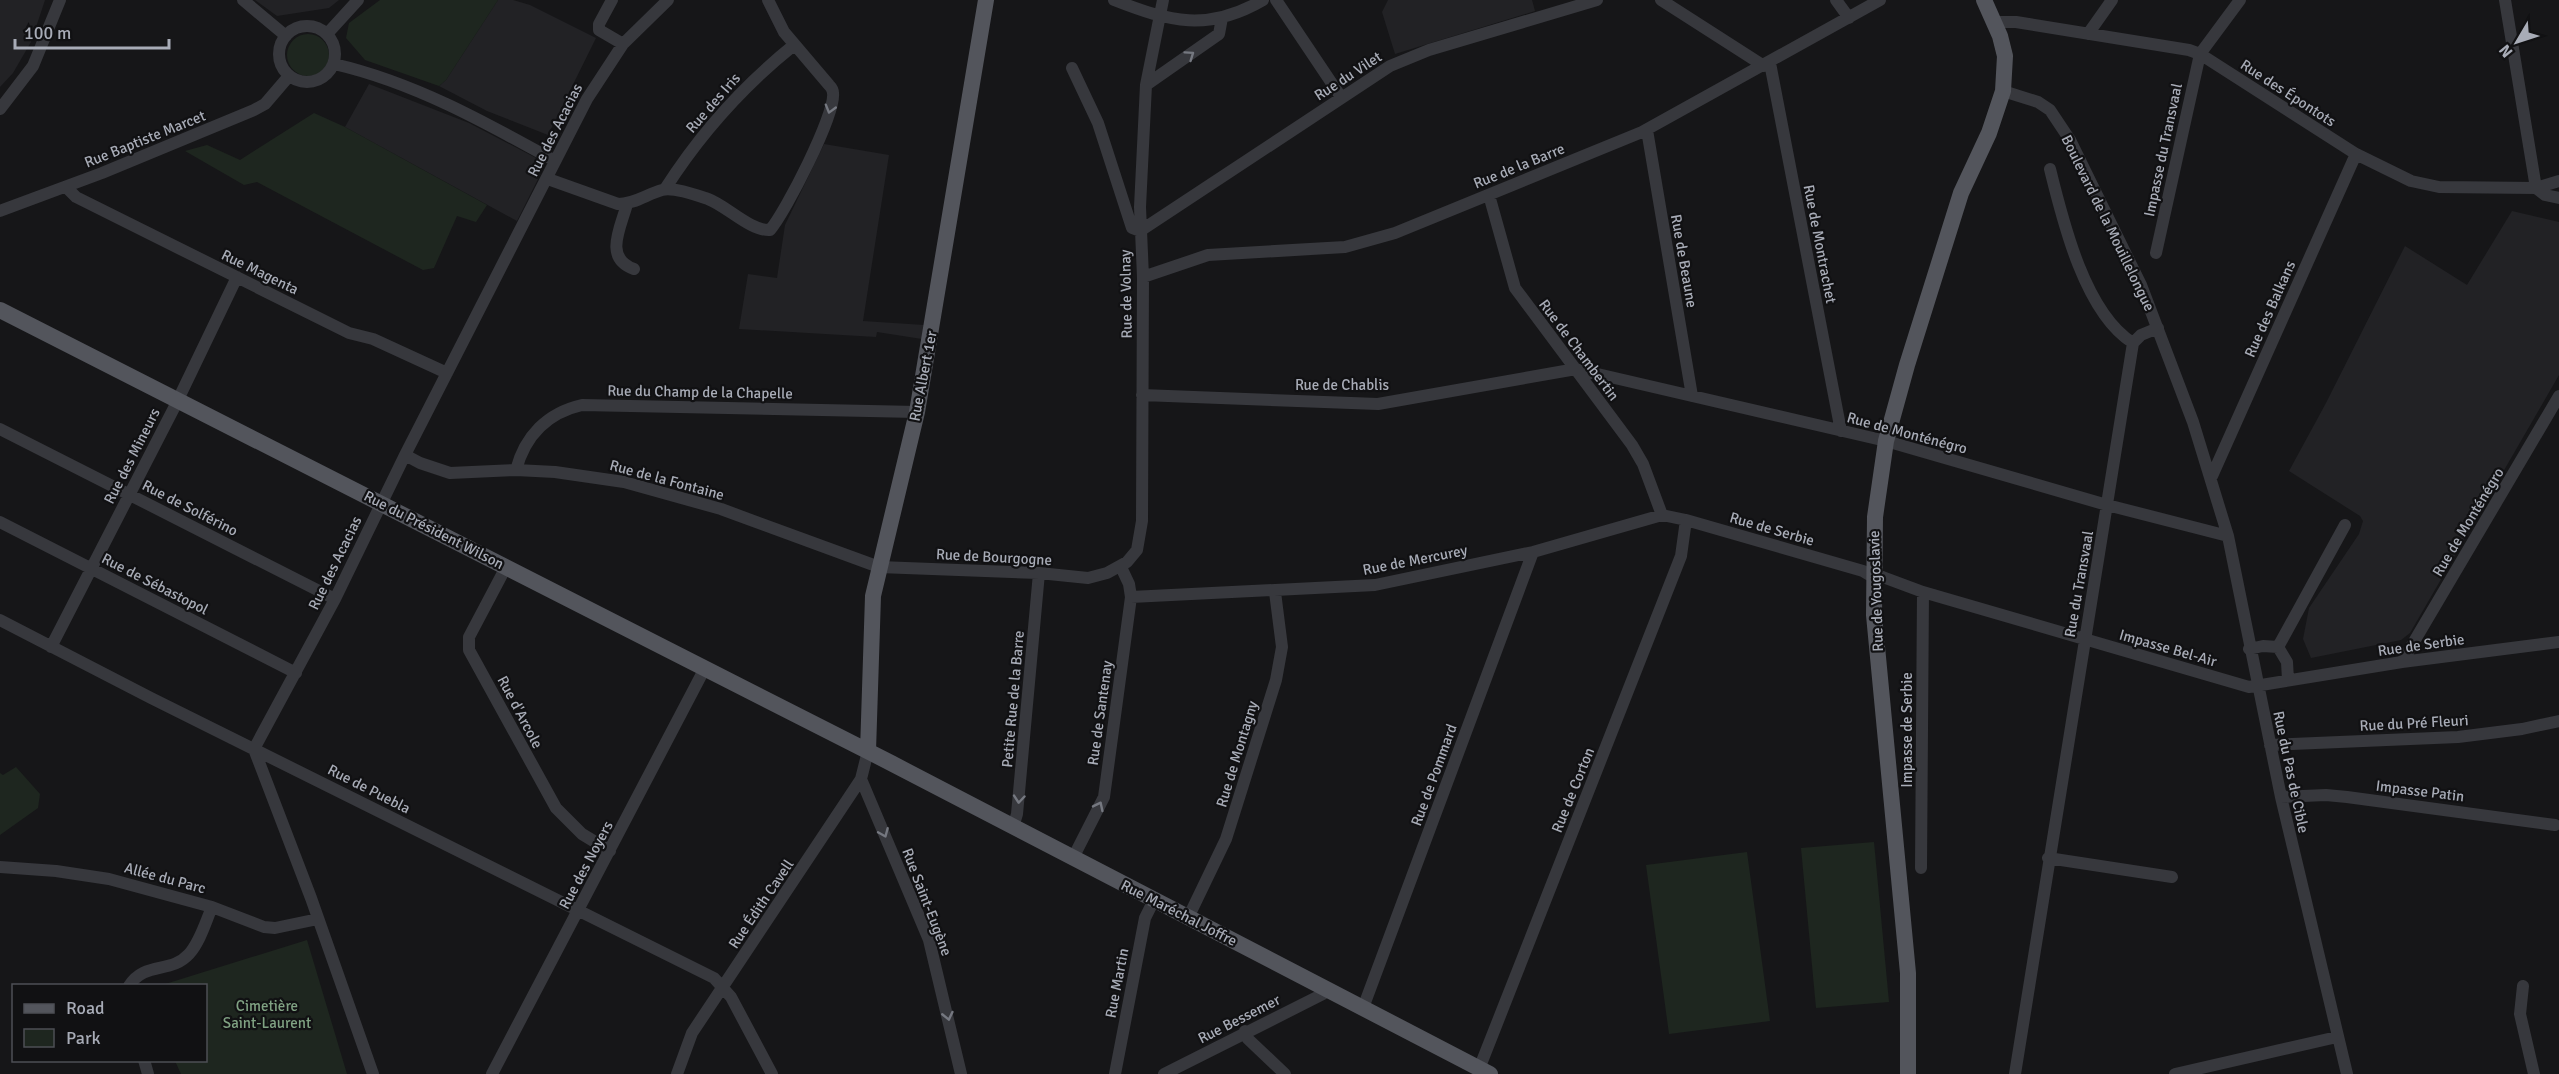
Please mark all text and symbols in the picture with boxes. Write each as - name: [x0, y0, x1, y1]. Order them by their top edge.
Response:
- scale bar: [15, 12, 170, 50]
- north arrow: [2487, 12, 2547, 72]
- text: 100 m: [24, 22, 71, 44]
- text: N: [2495, 40, 2517, 61]
- street label: Rue du Vilet: [1311, 48, 1385, 104]
- one-way arrow: [1183, 51, 1194, 62]
- street label: Rue des Épontots: [2237, 55, 2340, 131]
- street label: Rue des Iris: [682, 69, 744, 137]
- street label: Rue des Acacias: [524, 80, 586, 180]
- street label: Impasse du Transvaal: [2140, 82, 2186, 218]
- one-way arrow: [824, 104, 837, 114]
- street label: Rue Baptiste Marcet: [82, 107, 208, 171]
- street label: Boulevard de la Mouillelongue: [2057, 132, 2159, 314]
- street label: Rue de la Barre: [1471, 140, 1567, 192]
- street label: Rue de Montrachet: [1800, 183, 1840, 305]
- street label: Rue de Beaune: [1667, 213, 1701, 309]
- street label: Rue Magenta: [218, 246, 302, 298]
- street label: Rue de Volnay: [1116, 249, 1136, 339]
- street label: Rue des Balkans: [2241, 257, 2300, 360]
- street label: Rue de Chambertin: [1535, 296, 1623, 404]
- street label: Rue Albert 1er: [905, 329, 941, 423]
- street label: Rue de Chablis: [1295, 376, 1389, 394]
- street label: Rue du Champ de la Chapelle: [607, 381, 793, 403]
- street label: Rue des Mineurs: [100, 405, 164, 507]
- street label: Rue de Monténégro: [1845, 408, 1969, 458]
- street label: Rue de la Fontaine: [608, 456, 726, 504]
- street label: Rue de Monténégro: [2428, 464, 2508, 580]
- street label: Rue de Solférino: [139, 476, 241, 540]
- street label: Rue du Président Wilson: [361, 487, 507, 573]
- street label: Rue de Serbie: [1728, 508, 1816, 550]
- street label: Rue des Acacias: [305, 513, 366, 613]
- street label: Rue du Transvaal: [2061, 529, 2097, 639]
- street label: Rue de Yougoslavie: [1865, 530, 1887, 652]
- street label: Rue de Mercurey: [1361, 541, 1469, 579]
- street label: Rue de Bourgogne: [935, 545, 1053, 569]
- street label: Rue de Sébastopol: [99, 549, 211, 619]
- street label: Impasse Bel-Air: [2117, 625, 2219, 671]
- street label: Petite Rue de la Barre: [998, 630, 1028, 768]
- street label: Rue de Serbie: [2377, 630, 2465, 660]
- street label: Rue de Santenay: [1084, 659, 1116, 767]
- street label: Impasse de Serbie: [1898, 672, 1916, 788]
- street label: Rue d'Arcole: [493, 673, 547, 751]
- street label: Rue de Montagny: [1212, 699, 1262, 809]
- street label: Rue du Pas de Cible: [2269, 709, 2313, 835]
- street label: Rue du Pré Fleuri: [2359, 711, 2469, 735]
- street label: Rue de Pommard: [1407, 722, 1461, 828]
- street label: Rue de Corton: [1548, 745, 1598, 835]
- street label: Rue de Puebla: [325, 760, 413, 818]
- street label: Impasse Patin: [2375, 777, 2465, 805]
- one-way arrow: [1013, 794, 1026, 803]
- one-way arrow: [1092, 801, 1104, 812]
- street label: Rue des Noyers: [555, 818, 617, 912]
- one-way arrow: [877, 826, 889, 837]
- street label: Rue Saint-Eugène: [898, 846, 956, 958]
- street label: Rue Édith Cavell: [724, 855, 797, 952]
- street label: Allée du Parc: [122, 859, 208, 897]
- street label: Rue Maréchal Joffre: [1118, 876, 1240, 950]
- street label: Rue Martin: [1101, 947, 1133, 1019]
- legend: [12, 984, 207, 1062]
- street label: Rue Bessemer: [1195, 990, 1284, 1047]
- text: Road: [66, 997, 105, 1019]
- park label: Cimetière Saint-Laurent: [223, 997, 311, 1032]
- one-way arrow: [941, 1011, 954, 1021]
- text: Park: [66, 1027, 101, 1049]

